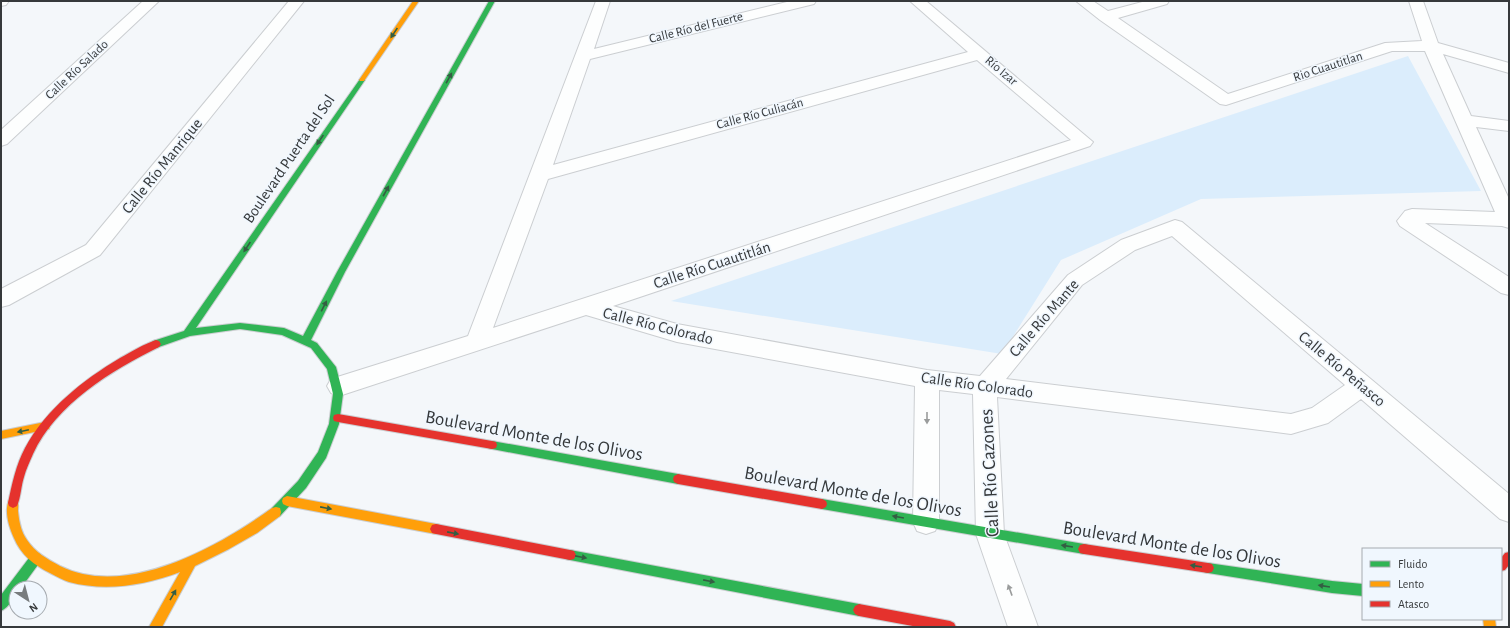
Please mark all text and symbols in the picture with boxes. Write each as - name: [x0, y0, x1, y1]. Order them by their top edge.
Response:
- street label: Calle Río del Fuerte: [648, 10, 744, 46]
- one-way arrow: [390, 28, 398, 38]
- street label: Calle Río Salado: [43, 38, 111, 102]
- street label: Rio Cuautitlan: [1292, 50, 1364, 84]
- street label: Río Izar: [982, 54, 1020, 89]
- one-way arrow: [446, 72, 453, 84]
- street label: Boulevard Puerta del Sol: [240, 92, 338, 226]
- street label: Calle Río Culiacán: [715, 96, 805, 132]
- street label: Calle Río Manrique: [119, 115, 205, 217]
- one-way arrow: [316, 135, 324, 146]
- one-way arrow: [383, 185, 389, 197]
- street label: Calle Río Cuautitlán: [651, 239, 773, 291]
- one-way arrow: [243, 242, 251, 253]
- street label: Calle Río Mante: [1006, 276, 1082, 360]
- one-way arrow: [321, 300, 327, 311]
- street label: Calle Río Colorado: [601, 305, 715, 347]
- street label: Calle Río Peñasco: [1296, 328, 1388, 410]
- street label: Calle Río Colorado: [920, 369, 1034, 401]
- street label: Boulevard Monte de los Olivos: [424, 407, 644, 465]
- street label: Calle Río Cazones: [977, 408, 1003, 538]
- one-way arrow: [923, 412, 930, 424]
- one-way arrow: [17, 428, 29, 434]
- street label: Boulevard Monte de los Olivos: [743, 463, 963, 521]
- one-way arrow: [319, 506, 332, 512]
- one-way arrow: [892, 514, 904, 520]
- street label: Boulevard Monte de los Olivos: [1062, 518, 1282, 572]
- one-way arrow: [447, 530, 459, 536]
- one-way arrow: [1061, 543, 1073, 549]
- legend: [1362, 548, 1502, 620]
- one-way arrow: [575, 554, 587, 560]
- text: Fluido: [1398, 558, 1427, 570]
- one-way arrow: [1190, 563, 1202, 569]
- one-way arrow: [703, 578, 715, 584]
- text: Lento: [1398, 578, 1424, 590]
- north arrow: [8, 580, 48, 620]
- one-way arrow: [1318, 583, 1330, 589]
- one-way arrow: [1006, 584, 1012, 596]
- one-way arrow: [169, 589, 176, 601]
- text: Atasco: [1398, 598, 1429, 610]
- text: N: [27, 601, 40, 614]

